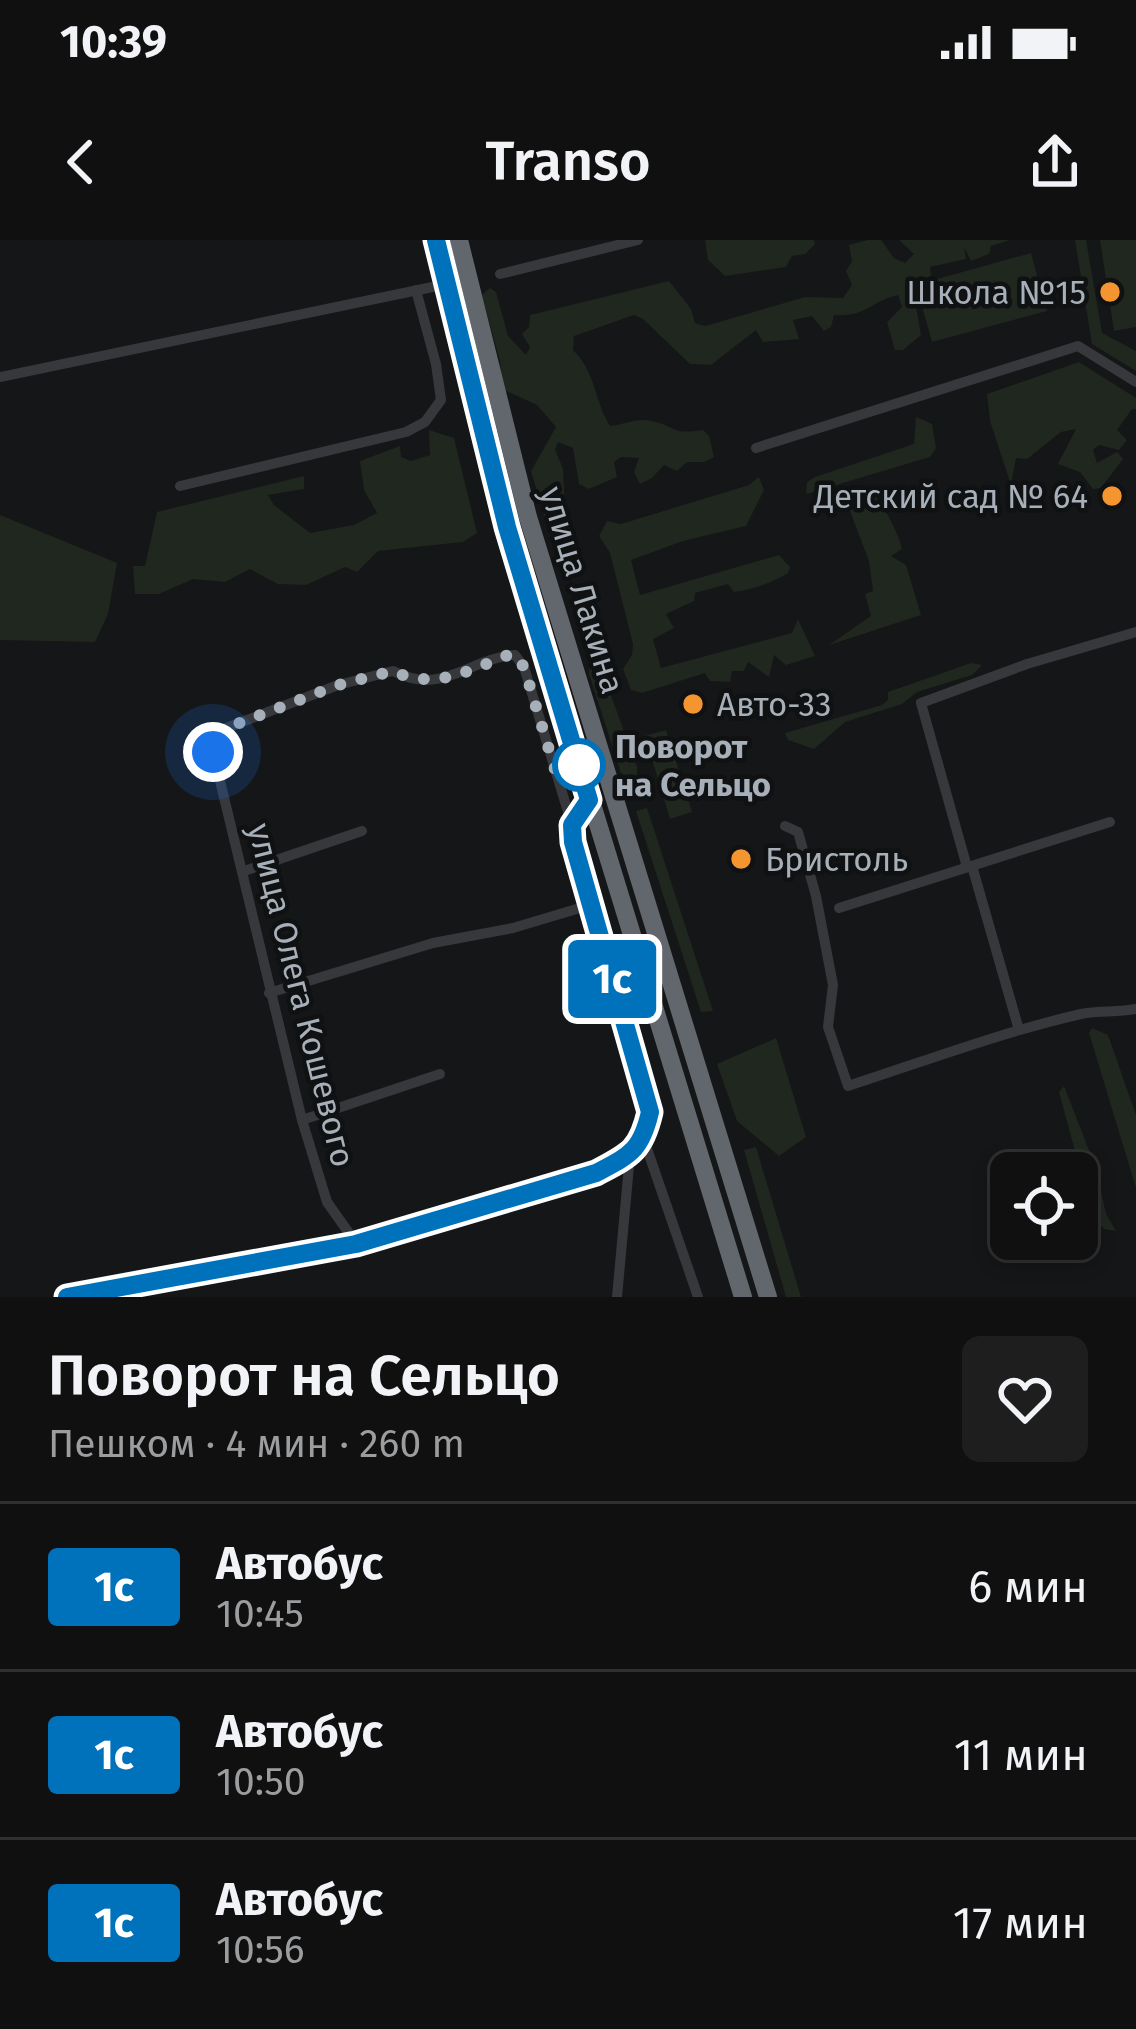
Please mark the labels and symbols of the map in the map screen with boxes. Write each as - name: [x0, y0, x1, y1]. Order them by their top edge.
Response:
- place label: Школа №15: [906, 273, 1086, 313]
- marker: Школа №15: [1097, 279, 1123, 305]
- place label: Детский сад № 64: [813, 477, 1088, 517]
- street label: улица Лакина: [532, 482, 633, 699]
- marker: Детский сад № 64: [1099, 483, 1125, 509]
- place label: Авто-33: [717, 685, 831, 725]
- marker: Авто-33: [680, 691, 706, 717]
- your location: [183, 722, 243, 782]
- place label: Поворот на Сельцо: [615, 727, 771, 805]
- marker: Поворот на Сельцо: [554, 740, 604, 790]
- street label: улица Олега Кошевого: [239, 819, 363, 1171]
- place label: Бристоль: [765, 840, 908, 880]
- marker: Бристоль: [728, 846, 754, 872]
- line badge: 1с: [558, 940, 666, 1018]

